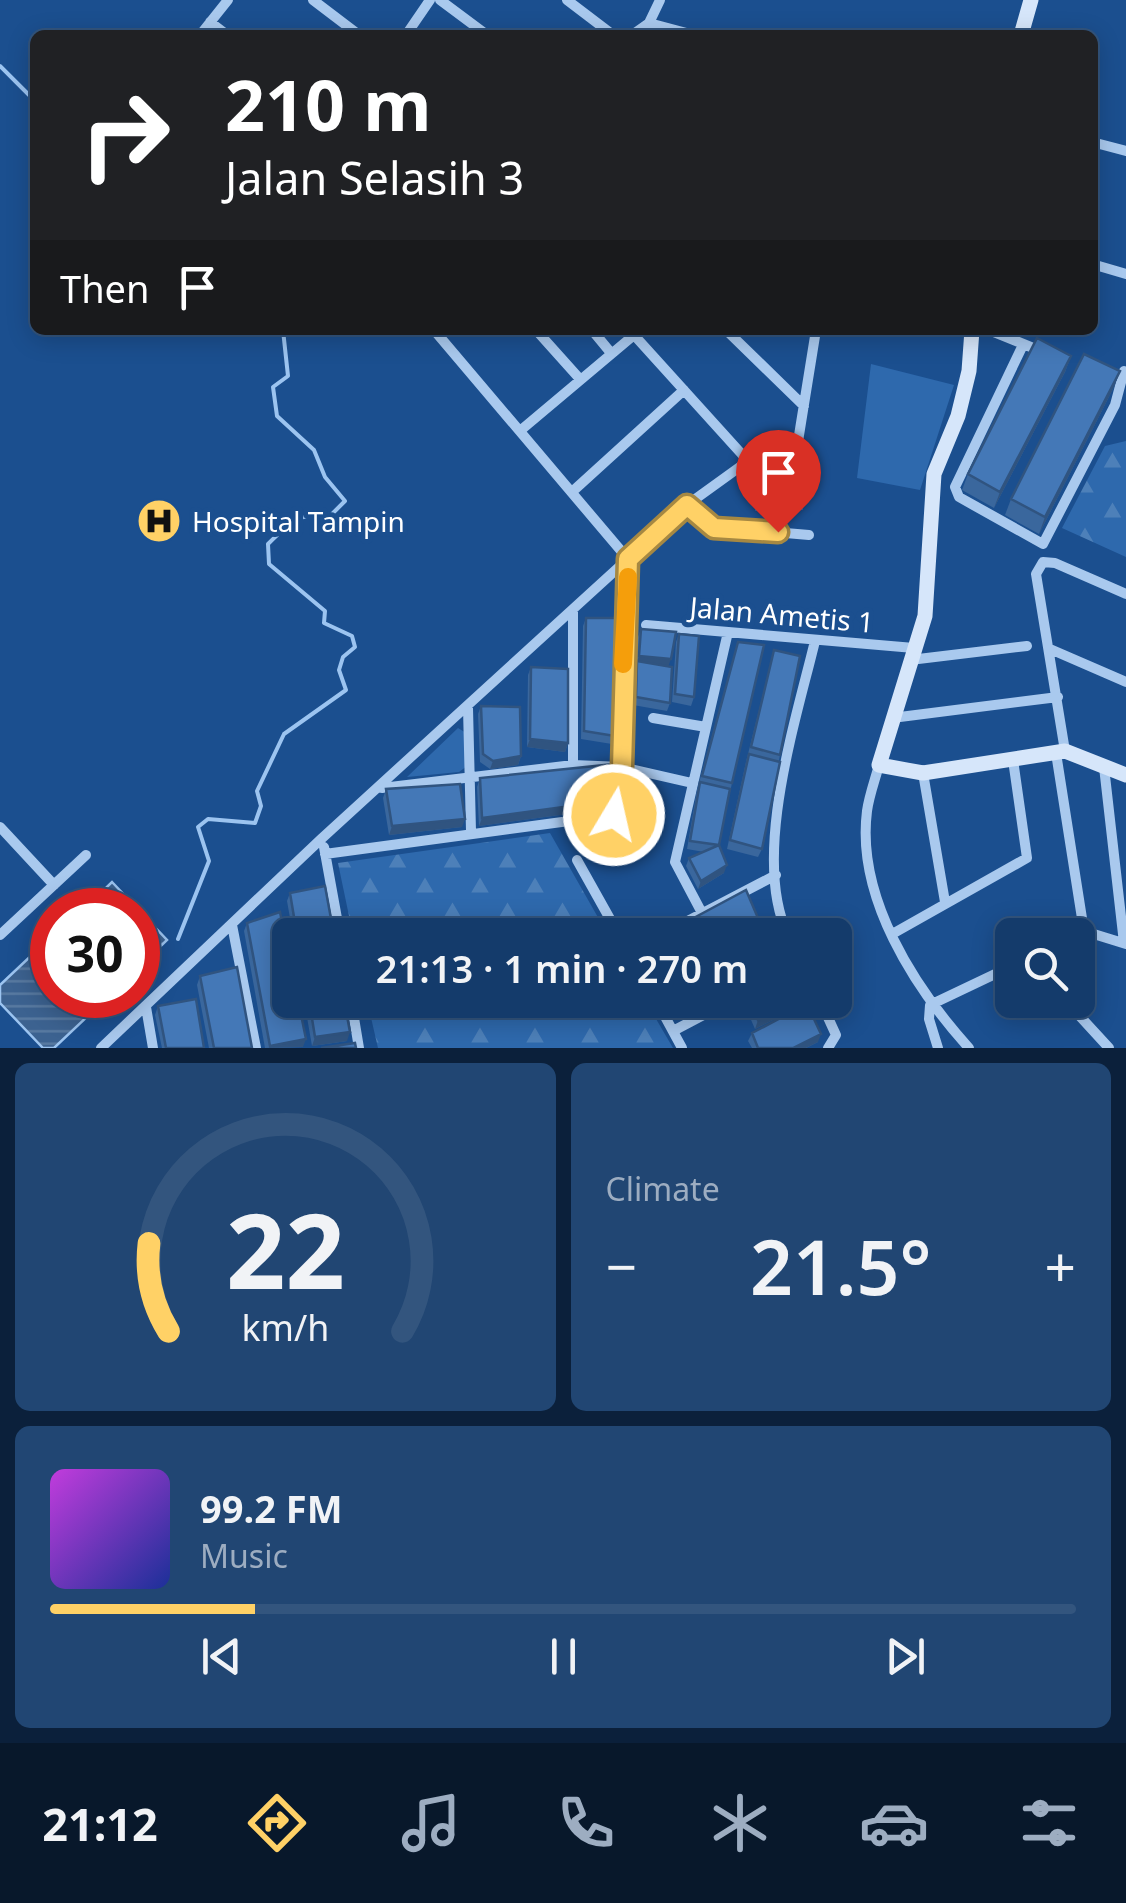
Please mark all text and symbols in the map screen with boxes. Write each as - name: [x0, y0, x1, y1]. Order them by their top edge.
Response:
- text: 210 m: [225, 56, 432, 152]
- icon: right: [60, 70, 190, 200]
- text: Jalan Selasih 3: [225, 147, 524, 208]
- icon: arrive: [170, 260, 225, 315]
- text: Then: [60, 262, 150, 314]
- pin: [736, 430, 821, 533]
- icon: arrive: [751, 445, 806, 500]
- hospital icon: Hospital Tampin: [136, 498, 182, 544]
- place label: Hospital Tampin: [192, 502, 405, 540]
- street label: Jalan Ametis 1: [685, 587, 876, 641]
- position arrow: [562, 763, 666, 867]
- speed limit sign: 30: [30, 888, 160, 1018]
- map controls: [995, 918, 1095, 1018]
- button: search: [995, 918, 1095, 1018]
- text: 21:13 · 1 min · 270 m: [376, 942, 748, 994]
- text: Climate: [606, 1167, 720, 1210]
- text: 22: [226, 1178, 345, 1319]
- text: 21.5°: [750, 1215, 931, 1317]
- text: −: [606, 1228, 637, 1303]
- text: +: [1045, 1228, 1076, 1303]
- text: km/h: [241, 1303, 329, 1351]
- text: 99.2 FM: [200, 1482, 342, 1534]
- text: Music: [200, 1534, 288, 1577]
- icon: previous: [194, 1629, 249, 1684]
- icon: pause: [536, 1629, 591, 1684]
- icon: next: [878, 1629, 933, 1684]
- icon: directions: [242, 1788, 312, 1858]
- icon: music: [396, 1788, 466, 1858]
- icon: phone: [551, 1788, 621, 1858]
- icon: climate: [705, 1788, 775, 1858]
- icon: car: [859, 1788, 929, 1858]
- icon: filters: [1014, 1788, 1084, 1858]
- text: 21:12: [42, 1793, 158, 1854]

